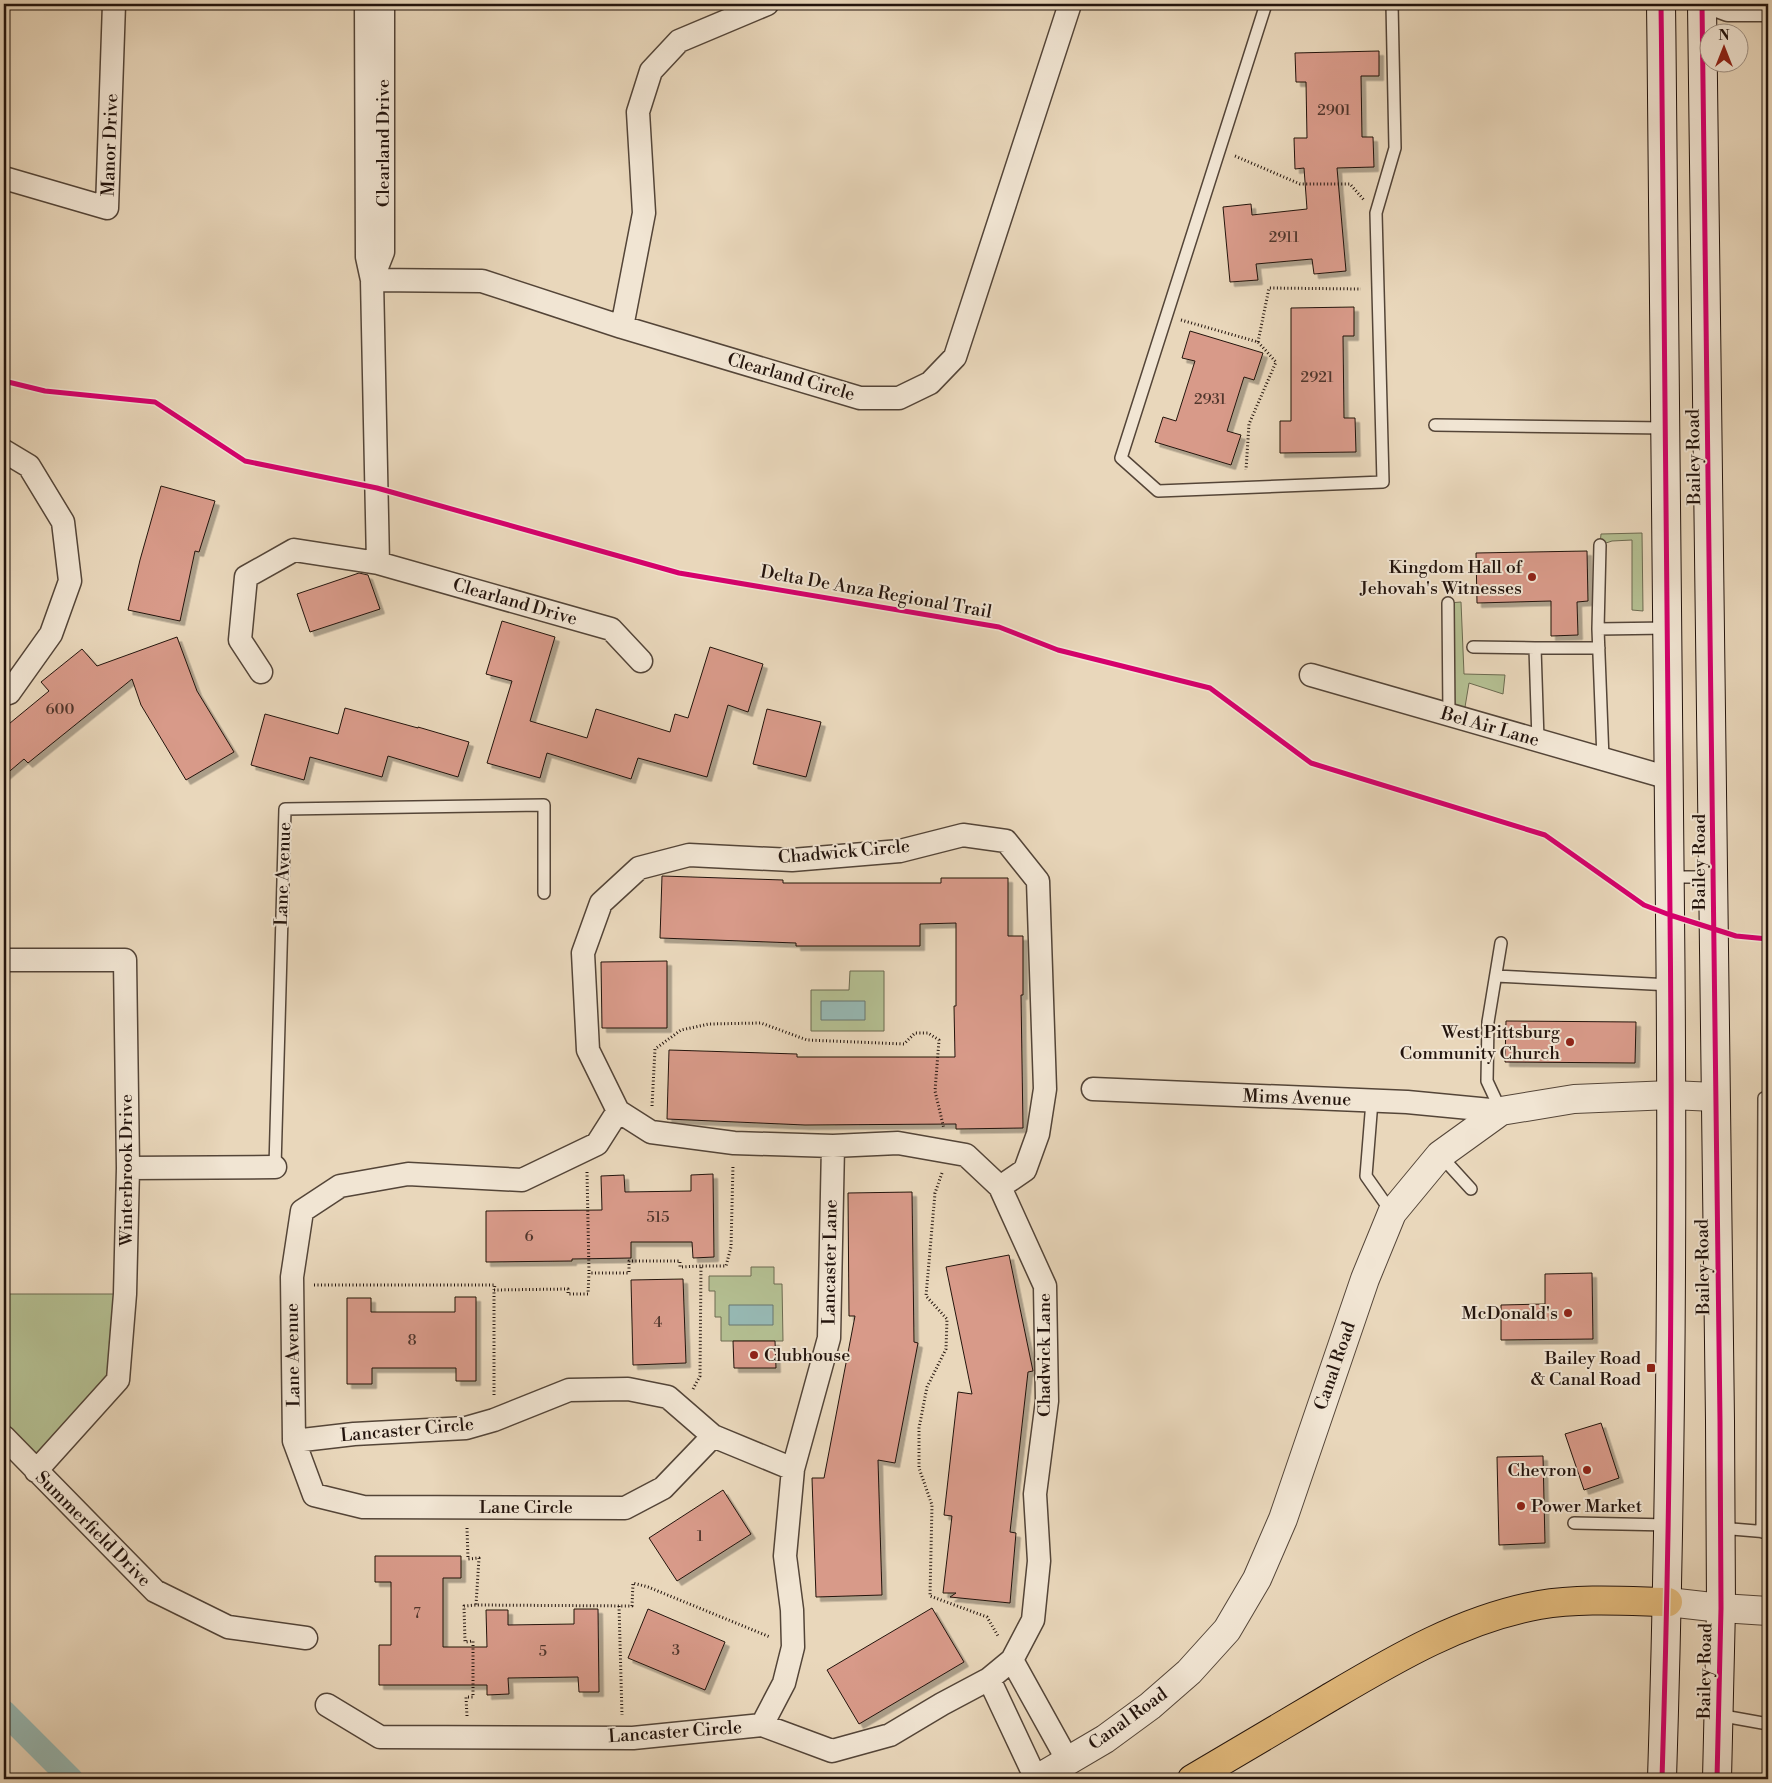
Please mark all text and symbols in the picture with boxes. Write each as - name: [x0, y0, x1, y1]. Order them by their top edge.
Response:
- north arrow: [1700, 22, 1750, 72]
- text: N: [1718, 27, 1730, 45]
- street label: Clearland Drive: [372, 79, 395, 207]
- street label: Manor Drive: [97, 93, 123, 197]
- house number: 2901: [1317, 101, 1351, 120]
- house number: 2911: [1269, 228, 1300, 247]
- street label: Clearland Circle: [725, 348, 857, 406]
- house number: 2921: [1301, 368, 1334, 387]
- house number: 2931: [1194, 390, 1227, 409]
- street label: Bailey Road: [1682, 408, 1706, 506]
- place label: Kingdom Hall of Jehovah's Witnesses: [1359, 556, 1523, 600]
- street label: Delta De Anza Regional Trail: [758, 560, 994, 624]
- marker: Kingdom Hall of Jehovah's Witnesses: [1526, 571, 1538, 583]
- street label: Clearland Drive: [450, 573, 580, 631]
- house number: 600: [46, 700, 75, 719]
- street label: Bel Air Lane: [1437, 702, 1542, 752]
- street label: Bailey Road: [1688, 813, 1711, 911]
- street label: Lane Avenue: [270, 822, 296, 926]
- street label: Chadwick Circle: [777, 835, 911, 869]
- place label: West Pittsburg Community Church: [1400, 1021, 1561, 1065]
- marker: West Pittsburg Community Church: [1564, 1036, 1576, 1048]
- street label: Mims Avenue: [1242, 1085, 1352, 1111]
- street label: Winterbrook Drive: [115, 1094, 138, 1247]
- street label: Lancaster Lane: [817, 1199, 843, 1325]
- house number: 515: [647, 1208, 670, 1227]
- street label: Bailey Road: [1691, 1218, 1715, 1316]
- house number: 6: [524, 1227, 534, 1246]
- street label: Chadwick Lane: [1033, 1293, 1056, 1417]
- place label: McDonald's: [1462, 1302, 1558, 1325]
- street label: Lane Avenue: [281, 1303, 305, 1407]
- marker: McDonald's: [1562, 1307, 1574, 1319]
- house number: 4: [654, 1313, 663, 1332]
- street label: Canal Road: [1309, 1318, 1361, 1413]
- house number: 8: [407, 1331, 417, 1350]
- place label: Clubhouse: [764, 1344, 850, 1367]
- place label: Bailey Road & Canal Road: [1531, 1347, 1642, 1391]
- marker: Clubhouse: [748, 1349, 760, 1361]
- marker: Bailey Road & Canal Road: [1645, 1362, 1657, 1374]
- street label: Lancaster Circle: [339, 1413, 475, 1447]
- place label: Chevron: [1508, 1459, 1577, 1482]
- marker: Chevron: [1581, 1464, 1593, 1476]
- street label: Summerfield Drive: [30, 1466, 156, 1592]
- place label: Power Market: [1531, 1495, 1643, 1518]
- street label: Lane Circle: [479, 1496, 573, 1519]
- marker: Power Market: [1515, 1500, 1527, 1512]
- house number: 1: [697, 1527, 704, 1546]
- house number: 7: [413, 1604, 421, 1623]
- street label: Bailey Road: [1693, 1622, 1717, 1720]
- house number: 3: [672, 1641, 680, 1660]
- house number: 5: [539, 1642, 547, 1661]
- street label: Canal Road: [1084, 1682, 1173, 1755]
- street label: Lancaster Circle: [607, 1716, 743, 1748]

